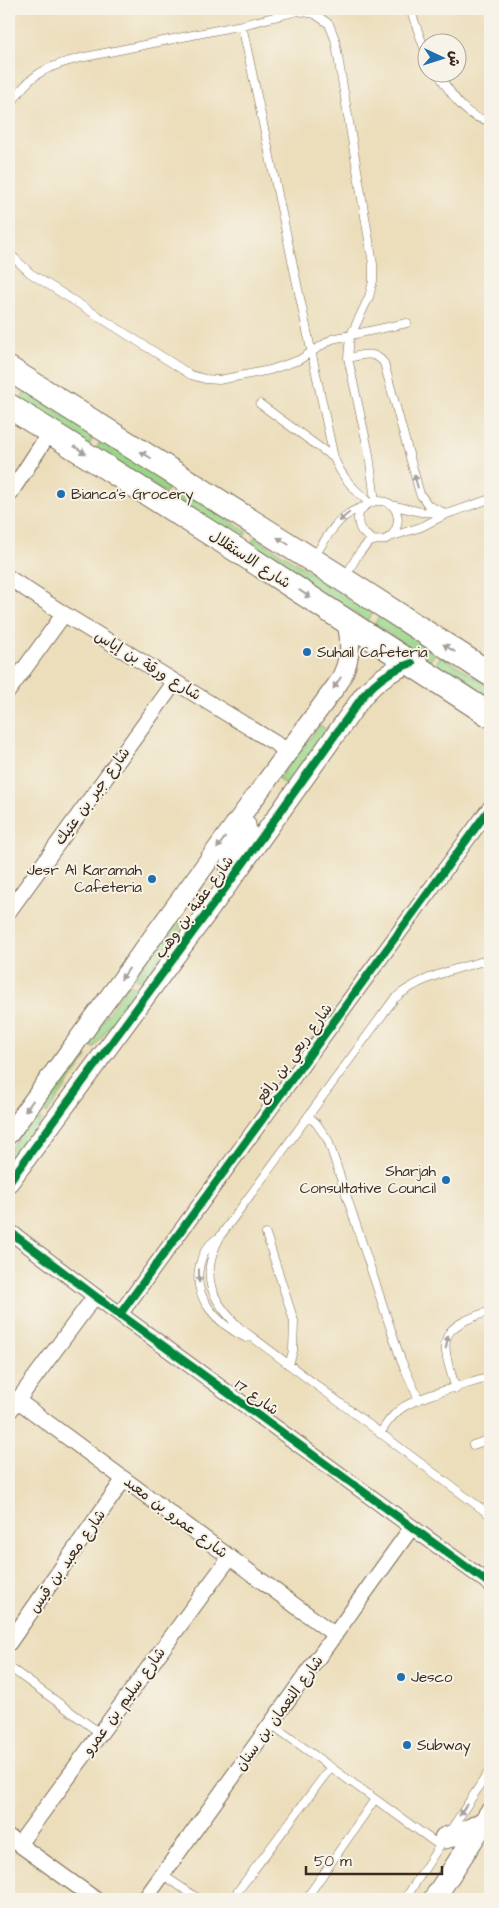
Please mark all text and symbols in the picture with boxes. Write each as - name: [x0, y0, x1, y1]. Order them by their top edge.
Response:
- north arrow: [416, 32, 466, 82]
- text: ش: [443, 50, 464, 67]
- one-way arrow: [73, 446, 86, 455]
- one-way arrow: [139, 450, 152, 459]
- one-way arrow: [412, 473, 420, 488]
- place label: Bianca's Grocery: [71, 484, 193, 506]
- marker: Bianca's Grocery: [55, 488, 67, 500]
- one-way arrow: [338, 512, 351, 523]
- street label: شارع الاستقلال: [205, 525, 295, 594]
- one-way arrow: [276, 537, 290, 546]
- one-way arrow: [299, 589, 312, 599]
- street label: شارع ورقة بن إياس: [91, 625, 205, 706]
- place label: Suhail Cafeteria: [317, 642, 428, 663]
- one-way arrow: [443, 643, 456, 653]
- marker: Suhail Cafeteria: [301, 646, 313, 658]
- one-way arrow: [332, 677, 342, 690]
- street label: شارع جبر بن عتيك: [50, 743, 135, 850]
- one-way arrow: [216, 836, 226, 850]
- street label: شارع عقبة بن وهب: [150, 852, 239, 963]
- place label: Jesr Al Karamah Cafeteria: [27, 860, 143, 898]
- marker: Jesr Al Karamah Cafeteria: [146, 873, 158, 885]
- one-way arrow: [119, 967, 130, 980]
- street label: شارع ربعي بن رافع: [251, 999, 339, 1108]
- one-way arrow: [24, 1099, 34, 1112]
- place label: Sharjah Consultative Council: [300, 1161, 437, 1199]
- marker: Sharjah Consultative Council: [440, 1174, 452, 1186]
- one-way arrow: [195, 1268, 203, 1284]
- one-way arrow: [443, 1334, 451, 1349]
- street label: شارع 17: [230, 1374, 283, 1420]
- street label: شارع عمرو بن معبد: [119, 1471, 232, 1563]
- street label: شارع معبد بن قيس: [24, 1505, 111, 1617]
- street label: شارع سليم بن عمرو: [78, 1643, 171, 1761]
- street label: شارع النعمان بن سنان: [230, 1651, 329, 1775]
- place label: Jesco: [411, 1667, 453, 1688]
- marker: Jesco: [395, 1671, 407, 1683]
- place label: Subway: [417, 1735, 471, 1757]
- marker: Subway: [401, 1739, 413, 1751]
- one-way arrow: [459, 1804, 468, 1817]
- scale bar: [306, 1843, 443, 1875]
- text: 50 m: [314, 1851, 352, 1872]

